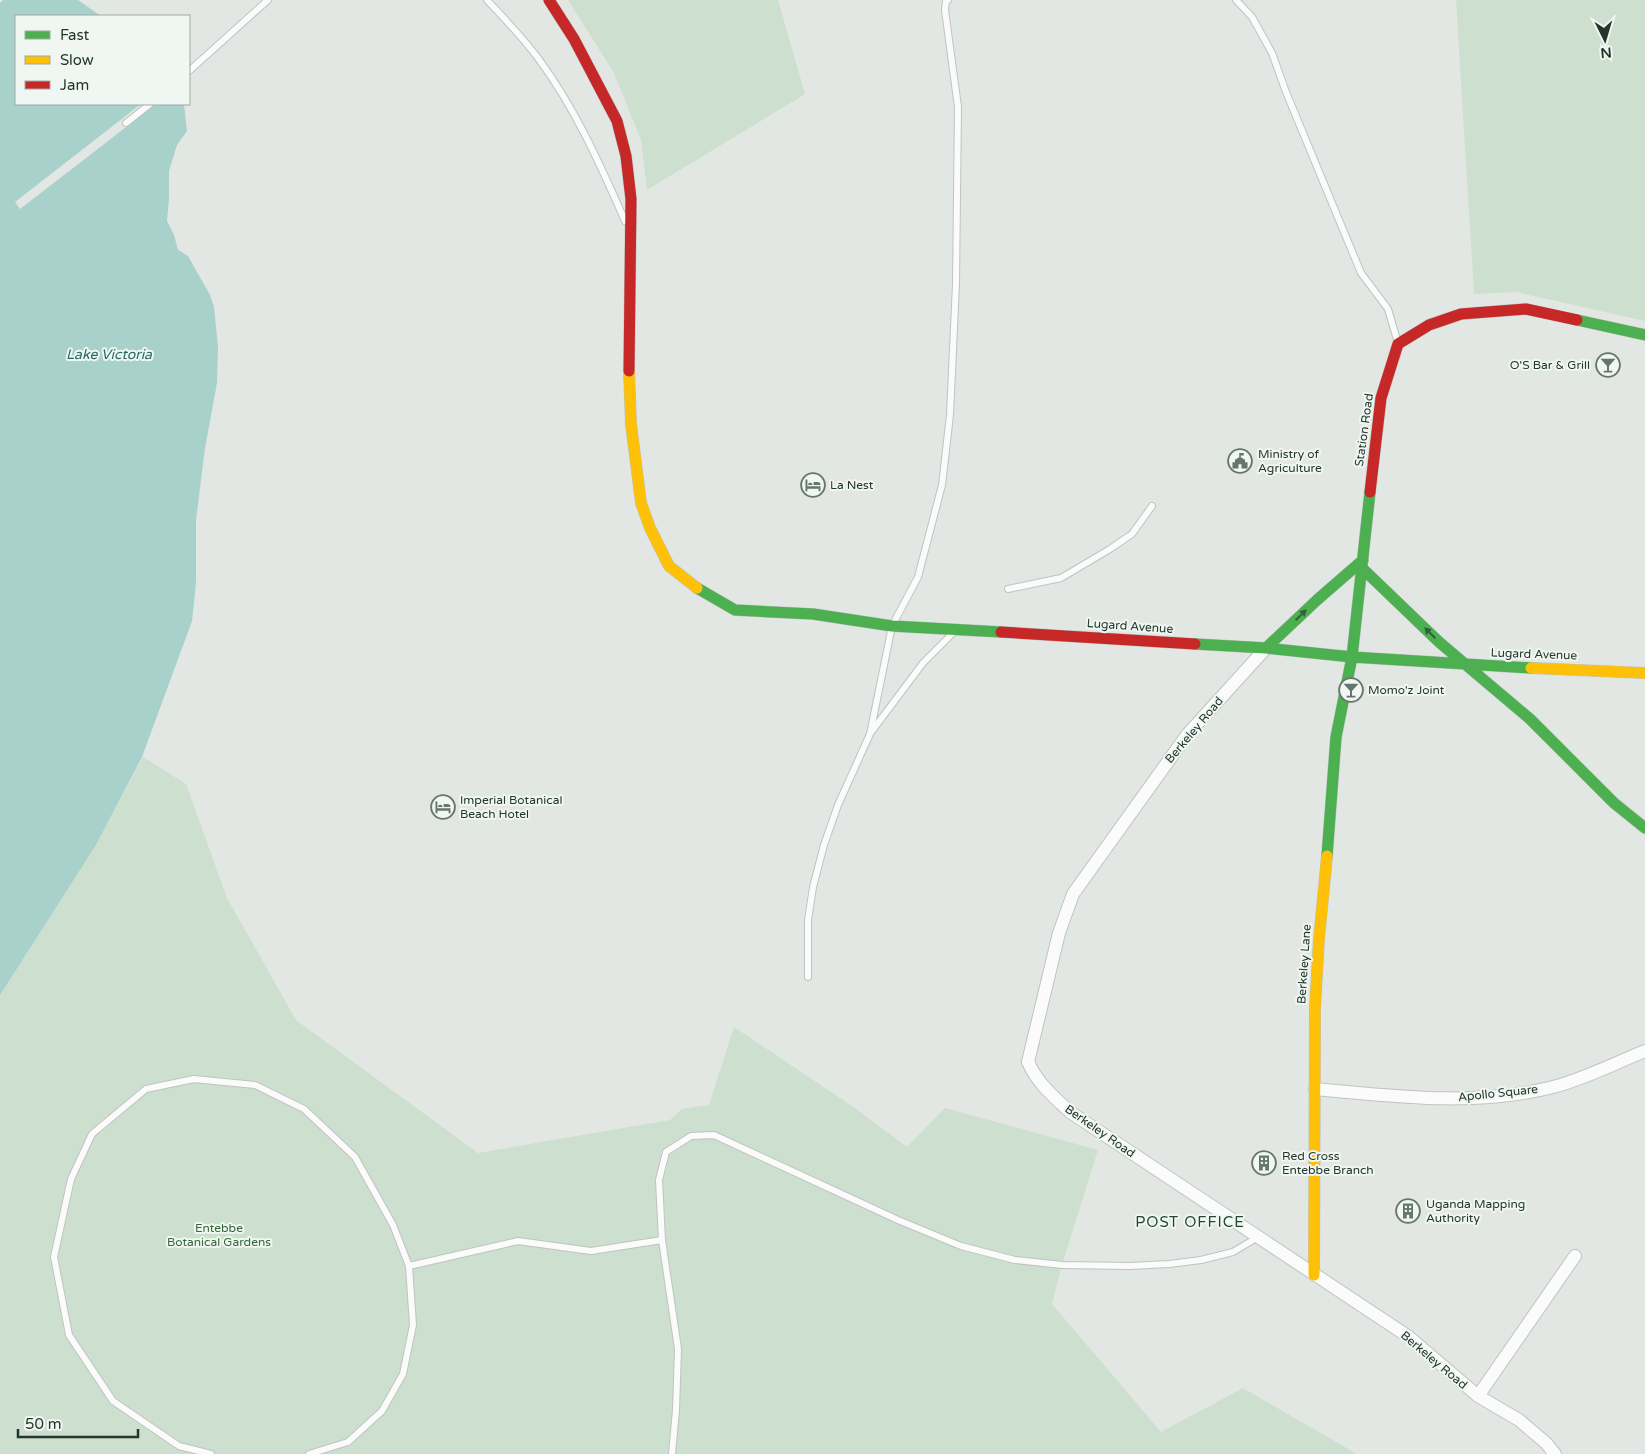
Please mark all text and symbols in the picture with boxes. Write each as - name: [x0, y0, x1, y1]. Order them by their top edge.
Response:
- legend: [15, 15, 190, 105]
- north arrow: [1580, 15, 1630, 65]
- text: Fast: [60, 26, 90, 44]
- text: N: [1600, 43, 1612, 61]
- text: Slow: [60, 51, 94, 69]
- text: Jam: [60, 76, 89, 94]
- water label: Lake Victoria: [66, 346, 153, 363]
- bar icon: O'S Bar & Grill: [1595, 352, 1621, 378]
- place label: O'S Bar & Grill: [1510, 358, 1590, 372]
- street label: Station Road: [1352, 393, 1376, 467]
- place label: Ministry of Agriculture: [1258, 447, 1322, 475]
- public building icon: Ministry of Agriculture: [1227, 448, 1253, 474]
- hotel icon: La Nest: [800, 472, 826, 498]
- place label: La Nest: [830, 478, 874, 492]
- one-way arrow: [1295, 609, 1307, 621]
- street label: Lugard Avenue: [1086, 616, 1174, 636]
- one-way arrow: [1424, 628, 1436, 640]
- street label: Lugard Avenue: [1490, 645, 1578, 663]
- bar icon: Momo'z Joint: [1338, 677, 1364, 703]
- place label: Momo'z Joint: [1368, 683, 1445, 697]
- street label: Berkeley Road: [1162, 694, 1226, 766]
- place label: Imperial Botanical Beach Hotel: [460, 793, 562, 821]
- hotel icon: Imperial Botanical Beach Hotel: [430, 794, 456, 820]
- street label: Berkeley Lane: [1294, 923, 1314, 1004]
- street label: Apollo Square: [1457, 1082, 1539, 1104]
- street label: Berkeley Road: [1062, 1102, 1138, 1160]
- place label: Red Cross Entebbe Branch: [1282, 1149, 1374, 1177]
- building icon: Red Cross Entebbe Branch: [1251, 1150, 1277, 1176]
- place label: Uganda Mapping Authority: [1426, 1197, 1525, 1225]
- building icon: Uganda Mapping Authority: [1395, 1198, 1421, 1224]
- district label: POST OFFICE: [1135, 1213, 1245, 1231]
- park label: Entebbe Botanical Gardens: [167, 1221, 271, 1249]
- street label: Berkeley Road: [1398, 1328, 1470, 1392]
- scale bar: [18, 1406, 138, 1438]
- text: 50 m: [25, 1415, 62, 1433]

